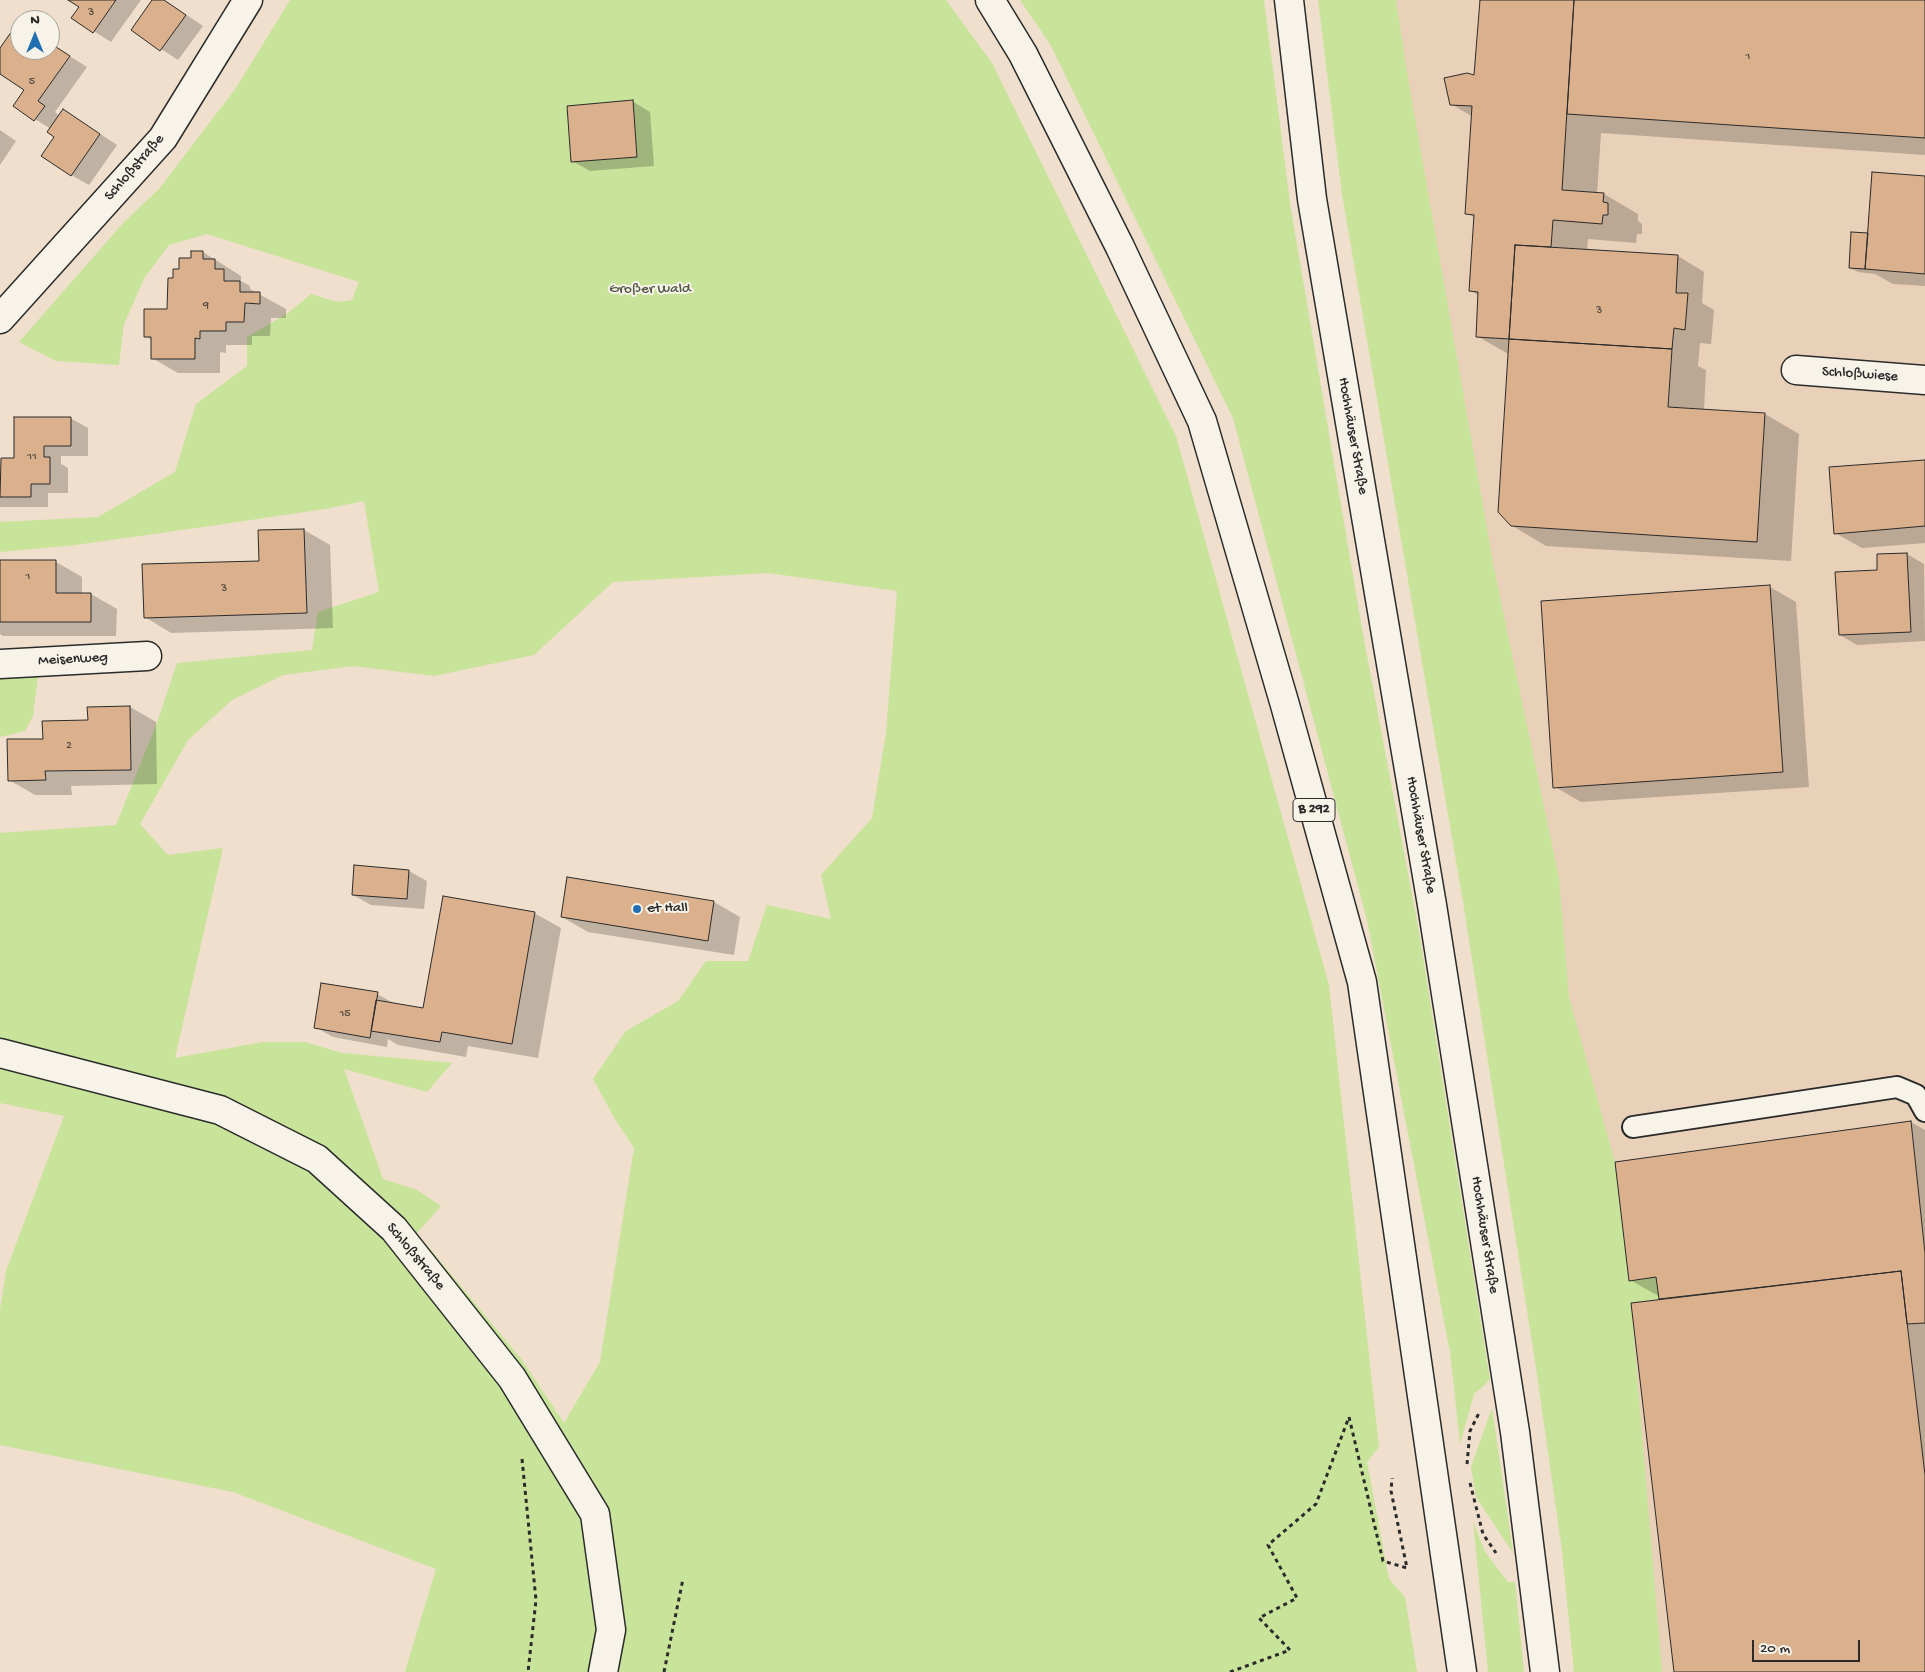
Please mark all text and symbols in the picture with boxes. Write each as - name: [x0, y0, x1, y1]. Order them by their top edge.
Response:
- house number: 3: [88, 6, 94, 20]
- north arrow: [10, 10, 60, 60]
- text: N: [30, 12, 40, 29]
- house number: 1: [1746, 50, 1750, 64]
- house number: 5: [29, 75, 35, 89]
- street label: Schloßstraße: [101, 131, 169, 205]
- park label: Großer Wald: [609, 281, 691, 299]
- house number: 9: [203, 299, 209, 313]
- house number: 3: [1596, 304, 1602, 318]
- street label: Schloßwiese: [1821, 363, 1899, 387]
- street label: Hochhäuser Straße: [1333, 376, 1371, 496]
- house number: 11: [27, 450, 37, 464]
- house number: 1: [26, 570, 30, 584]
- house number: 3: [221, 582, 227, 596]
- street label: Meisenweg: [38, 649, 108, 671]
- house number: 2: [66, 739, 72, 753]
- street label: Hochhäuser Straße: [1401, 775, 1439, 895]
- road number: B 292: [1293, 798, 1335, 822]
- place label: et Hall: [647, 900, 688, 918]
- marker: et Hall: [631, 903, 643, 915]
- house number: 15: [339, 1007, 351, 1021]
- street label: Hochhäuser Straße: [1466, 1175, 1502, 1295]
- street label: Schloßstraße: [382, 1220, 448, 1294]
- scale bar: [1755, 1630, 1862, 1662]
- text: 20 m: [1760, 1640, 1790, 1658]

